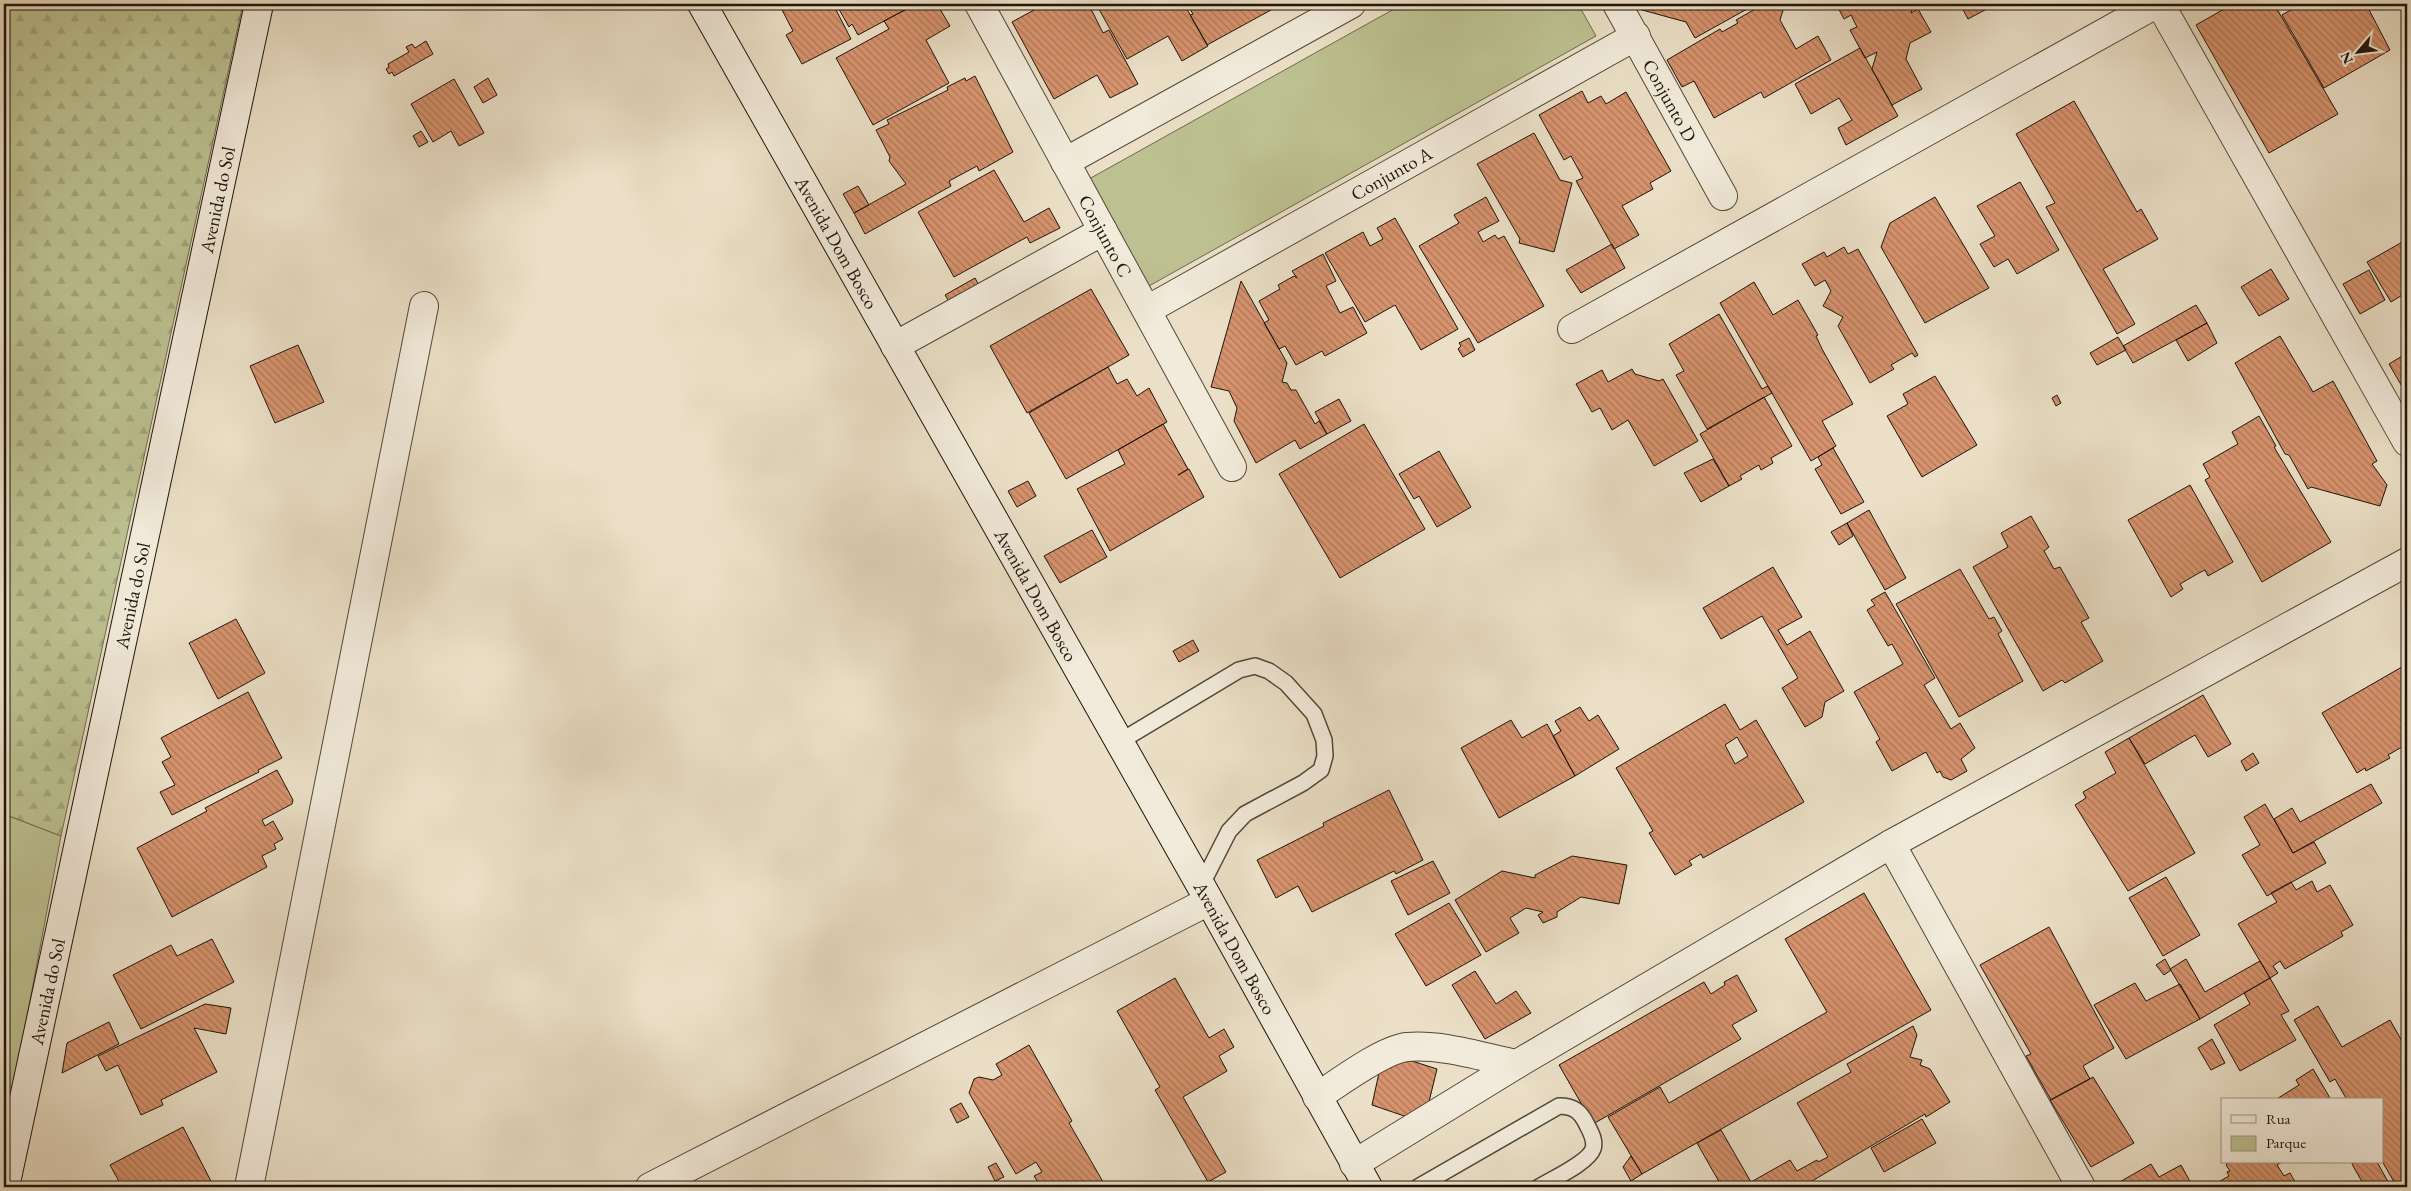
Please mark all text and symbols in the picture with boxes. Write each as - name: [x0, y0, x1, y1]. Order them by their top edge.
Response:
- north arrow: [2334, 28, 2384, 78]
- text: N: [2336, 48, 2357, 67]
- street label: Conjunto D: [1637, 54, 1703, 146]
- street label: Conjunto A: [1346, 140, 1437, 206]
- street label: Avenida do Sol: [193, 144, 241, 256]
- street label: Avenida Dom Bosco: [789, 171, 884, 313]
- street label: Conjunto C: [1073, 190, 1138, 281]
- street label: Avenida Dom Bosco: [988, 523, 1084, 666]
- street label: Avenida do Sol: [108, 540, 156, 652]
- street label: Avenida Dom Bosco: [1188, 876, 1282, 1019]
- street label: Avenida do Sol: [23, 936, 71, 1048]
- legend: [2221, 1098, 2384, 1164]
- text: Rua: [2266, 1109, 2291, 1128]
- text: Parque: [2266, 1133, 2306, 1152]

